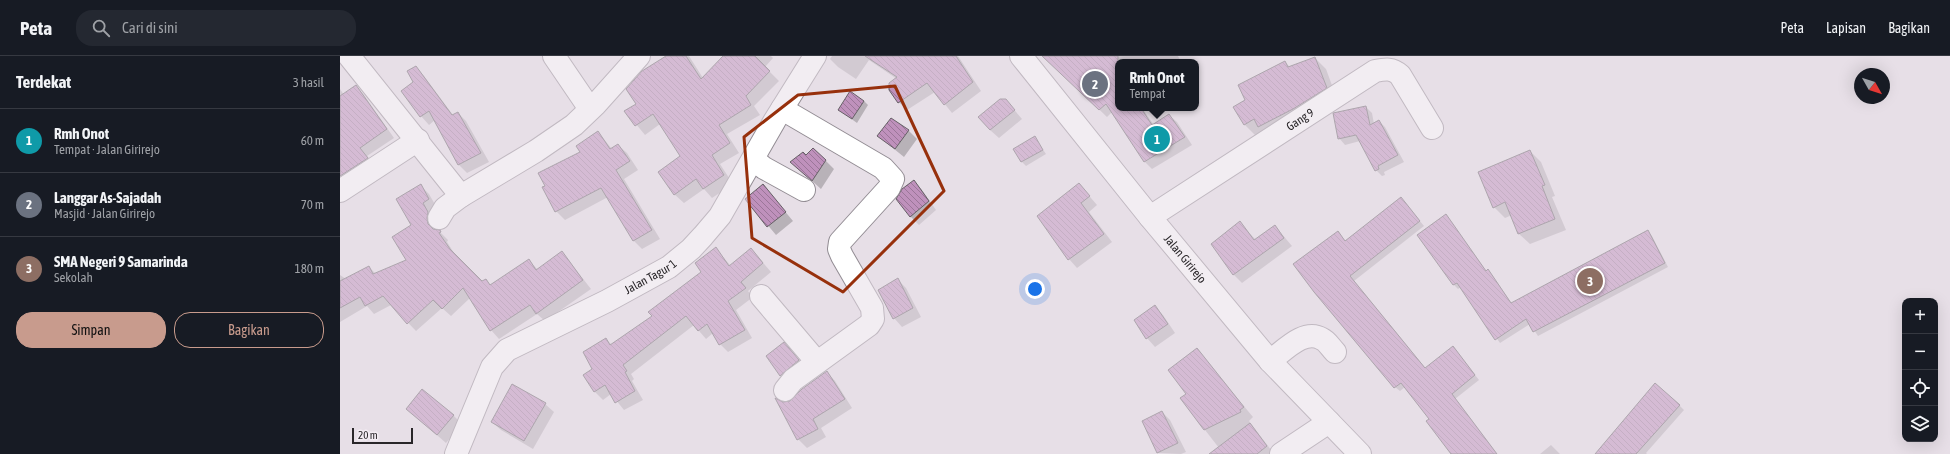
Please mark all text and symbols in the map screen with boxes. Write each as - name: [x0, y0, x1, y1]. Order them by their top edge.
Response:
- search box: [76, 10, 356, 46]
- text: Peta: [20, 17, 52, 39]
- icon: search: [90, 17, 112, 39]
- text: Cari di sini: [122, 19, 178, 36]
- text: Peta: [1780, 20, 1804, 36]
- text: Lapisan: [1826, 20, 1866, 36]
- text: Bagikan: [1888, 20, 1930, 36]
- popup: [1115, 59, 1199, 111]
- north arrow: [1854, 68, 1890, 104]
- pin: 2: [1082, 69, 1108, 99]
- text: Rmh Onot: [1129, 69, 1185, 86]
- text: Terdekat: [16, 72, 71, 92]
- text: 3 hasil: [293, 75, 324, 90]
- text: Tempat: [1129, 86, 1166, 101]
- street label: Gang 9: [1284, 105, 1317, 134]
- pin: 1: [1144, 124, 1170, 154]
- text: Rmh Onot: [54, 125, 109, 142]
- text: 1: [26, 133, 32, 148]
- text: 60 m: [301, 133, 324, 148]
- text: Tempat · Jalan Girirejo: [54, 142, 160, 157]
- text: Langgar As-Sajadah: [54, 189, 161, 206]
- text: 2: [26, 197, 32, 212]
- text: 70 m: [301, 197, 324, 212]
- text: Masjid · Jalan Girirejo: [54, 206, 155, 221]
- street label: Jalan Girirejo: [1161, 232, 1209, 286]
- text: SMA Negeri 9 Samarinda: [54, 253, 188, 270]
- street label: Jalan Tagur 1: [622, 256, 680, 297]
- text: 3: [26, 261, 32, 276]
- text: 180 m: [295, 261, 324, 276]
- pin: 3: [1577, 266, 1603, 296]
- text: Sekolah: [54, 270, 93, 285]
- your location: [1025, 279, 1045, 299]
- map controls: [1902, 298, 1938, 442]
- button: +: [1902, 298, 1938, 334]
- button: Simpan: [16, 312, 166, 348]
- button: Bagikan: [174, 312, 324, 348]
- button: −: [1902, 334, 1938, 370]
- button: locate: [1902, 370, 1938, 406]
- button: layers: [1902, 406, 1938, 442]
- scale bar: [352, 426, 413, 445]
- text: 20 m: [358, 429, 378, 441]

